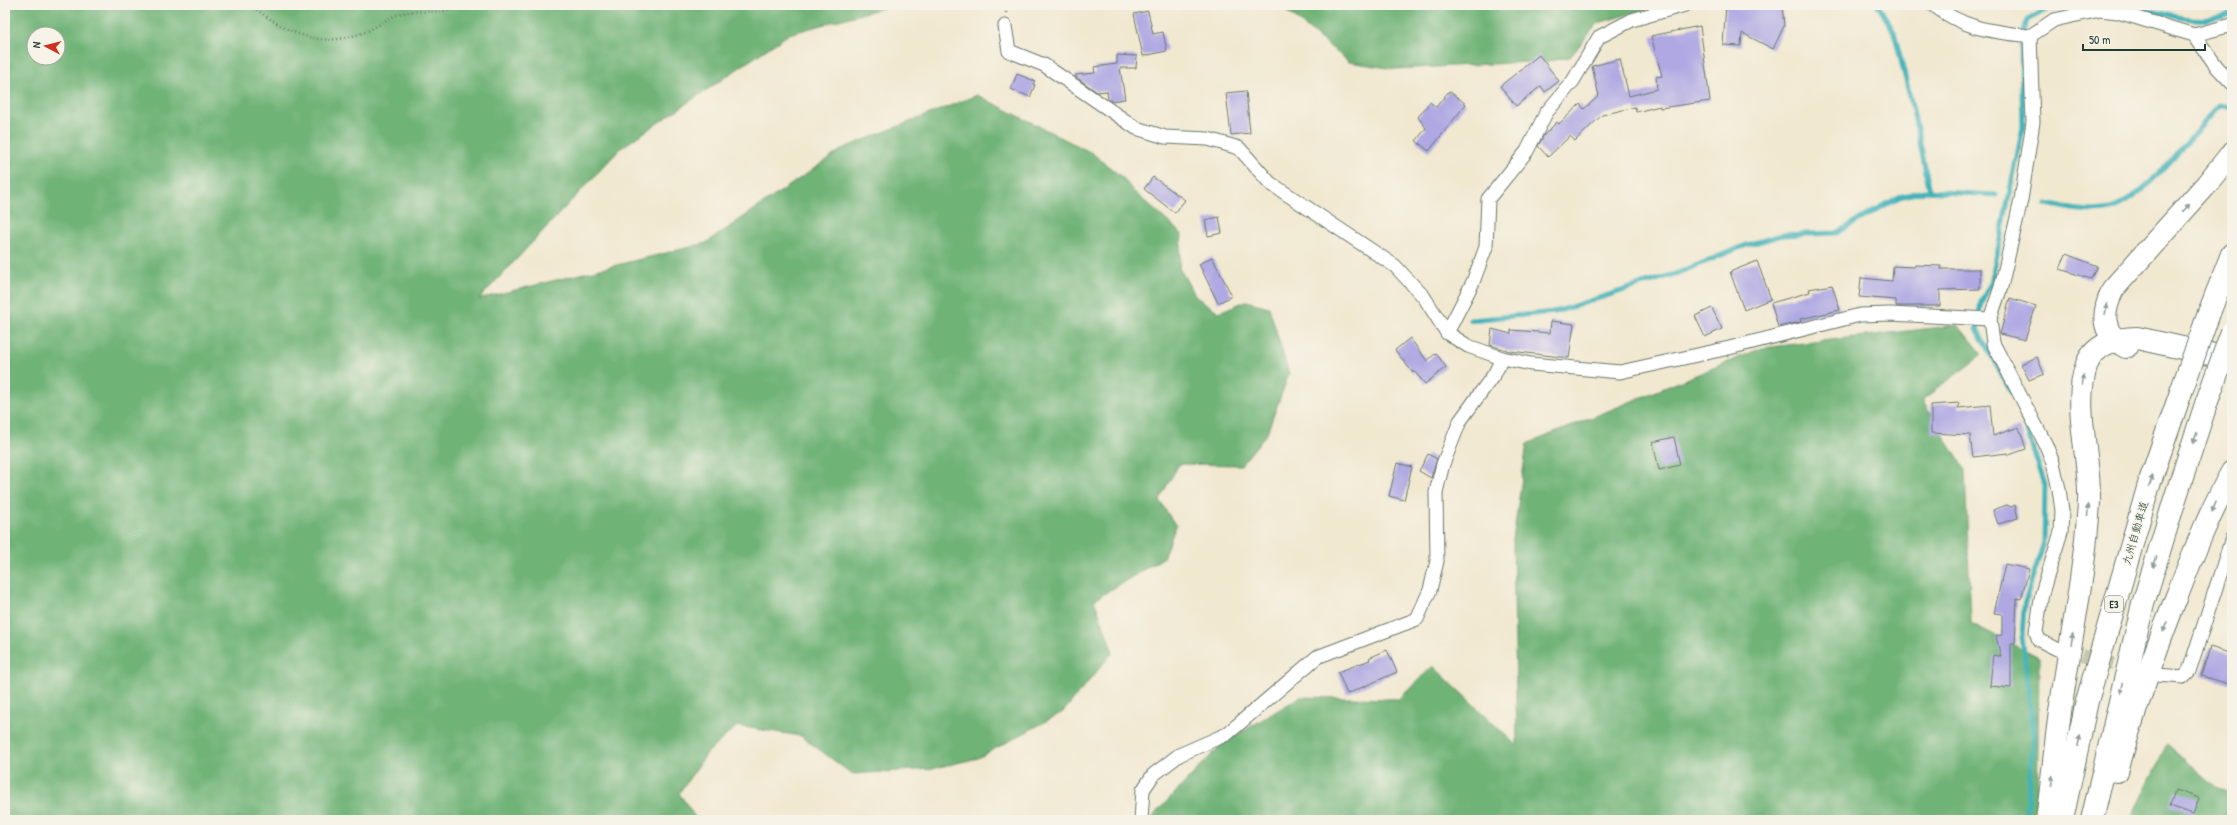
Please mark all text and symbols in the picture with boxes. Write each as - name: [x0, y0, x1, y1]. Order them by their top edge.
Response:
- north arrow: [26, 26, 66, 66]
- scale bar: [2083, 26, 2205, 52]
- text: 50 m: [2089, 31, 2110, 48]
- text: N: [29, 41, 43, 49]
- one-way arrow: [2181, 203, 2190, 213]
- one-way arrow: [2103, 303, 2109, 315]
- one-way arrow: [2080, 374, 2086, 386]
- one-way arrow: [2192, 433, 2198, 445]
- one-way arrow: [2148, 474, 2154, 486]
- street label: 九州自動車道: [2119, 499, 2151, 567]
- one-way arrow: [2211, 501, 2217, 512]
- one-way arrow: [2085, 504, 2091, 516]
- one-way arrow: [2152, 556, 2158, 568]
- road number: E3: [2105, 596, 2123, 612]
- one-way arrow: [2161, 622, 2167, 634]
- one-way arrow: [2069, 633, 2075, 645]
- one-way arrow: [2119, 682, 2125, 694]
- one-way arrow: [2076, 735, 2082, 747]
- one-way arrow: [2049, 775, 2055, 787]

